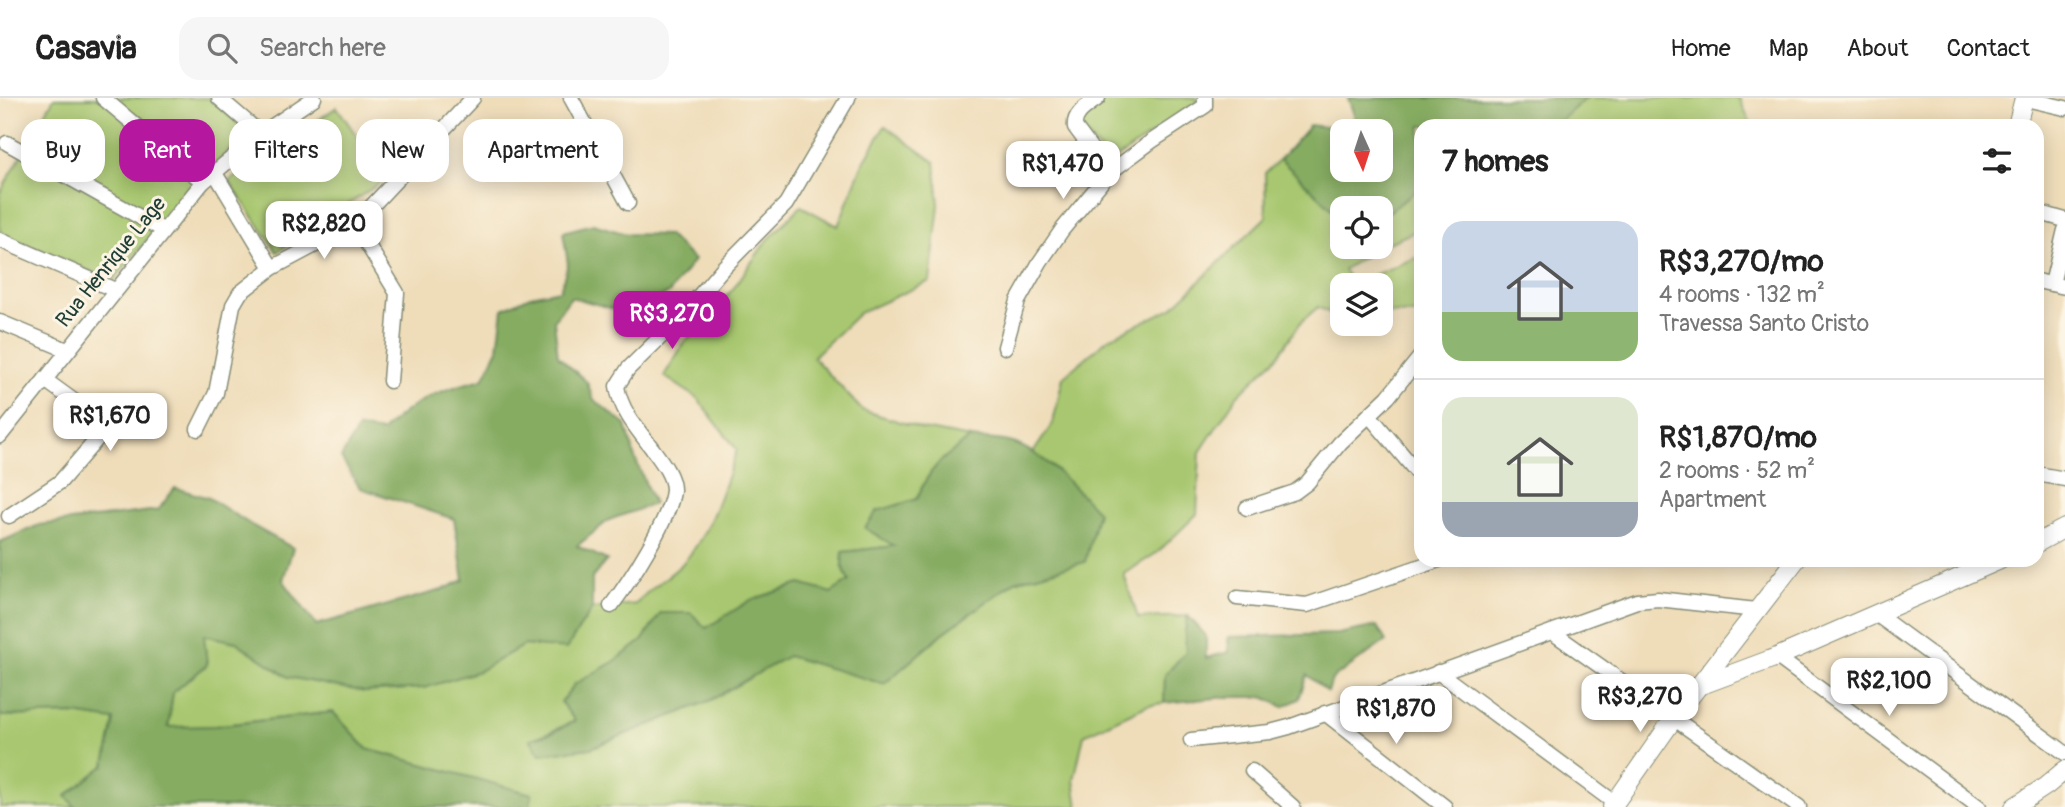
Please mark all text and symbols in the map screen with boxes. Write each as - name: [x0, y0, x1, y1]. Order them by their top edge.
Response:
- search box: [179, 17, 669, 80]
- text: Casavia: [35, 28, 137, 69]
- icon: search: [203, 29, 241, 67]
- text: Search here: [259, 32, 386, 64]
- text: Home: [1670, 34, 1731, 63]
- text: Map: [1769, 34, 1809, 63]
- text: About: [1847, 34, 1909, 63]
- text: Contact: [1947, 34, 2030, 63]
- chip: Buy: [21, 119, 105, 182]
- chip: Rent: [119, 119, 215, 182]
- chip: Filters: [229, 119, 342, 182]
- chip: New: [356, 119, 449, 182]
- chip: Apartment: [463, 119, 623, 182]
- north arrow: [1330, 119, 1393, 182]
- map controls: [1330, 119, 1393, 336]
- pin: R$1,470: [998, 141, 1128, 201]
- icon: filters: [1978, 142, 2016, 180]
- text: 7 homes: [1442, 143, 1549, 180]
- text: R$1,470: [1022, 149, 1104, 178]
- street label: Rua Henrique Lage: [50, 191, 172, 333]
- button: locate: [1330, 196, 1393, 259]
- pin: R$2,820: [259, 202, 389, 261]
- text: R$2,820: [282, 209, 366, 238]
- text: R$3,270/mo: [1659, 243, 1824, 280]
- icon: home: [1498, 249, 1582, 333]
- button: layers: [1330, 273, 1393, 336]
- text: 4 rooms · 132 m²: [1659, 280, 1825, 309]
- pin: R$3,270: [607, 292, 737, 351]
- text: R$3,270: [629, 299, 715, 328]
- text: Travessa Santo Cristo: [1659, 309, 1869, 338]
- pin: R$1,670: [45, 394, 175, 453]
- text: R$1,670: [69, 401, 151, 430]
- text: R$1,870/mo: [1659, 419, 1817, 456]
- icon: home: [1498, 425, 1582, 509]
- text: 2 rooms · 52 m²: [1659, 456, 1815, 485]
- text: Apartment: [1659, 485, 1766, 514]
- pin: R$2,100: [1824, 658, 1954, 718]
- text: R$2,100: [1847, 666, 1931, 695]
- pin: R$3,270: [1575, 674, 1705, 734]
- text: R$3,270: [1597, 682, 1683, 711]
- pin: R$1,870: [1331, 686, 1461, 746]
- text: R$1,870: [1356, 694, 1436, 723]

